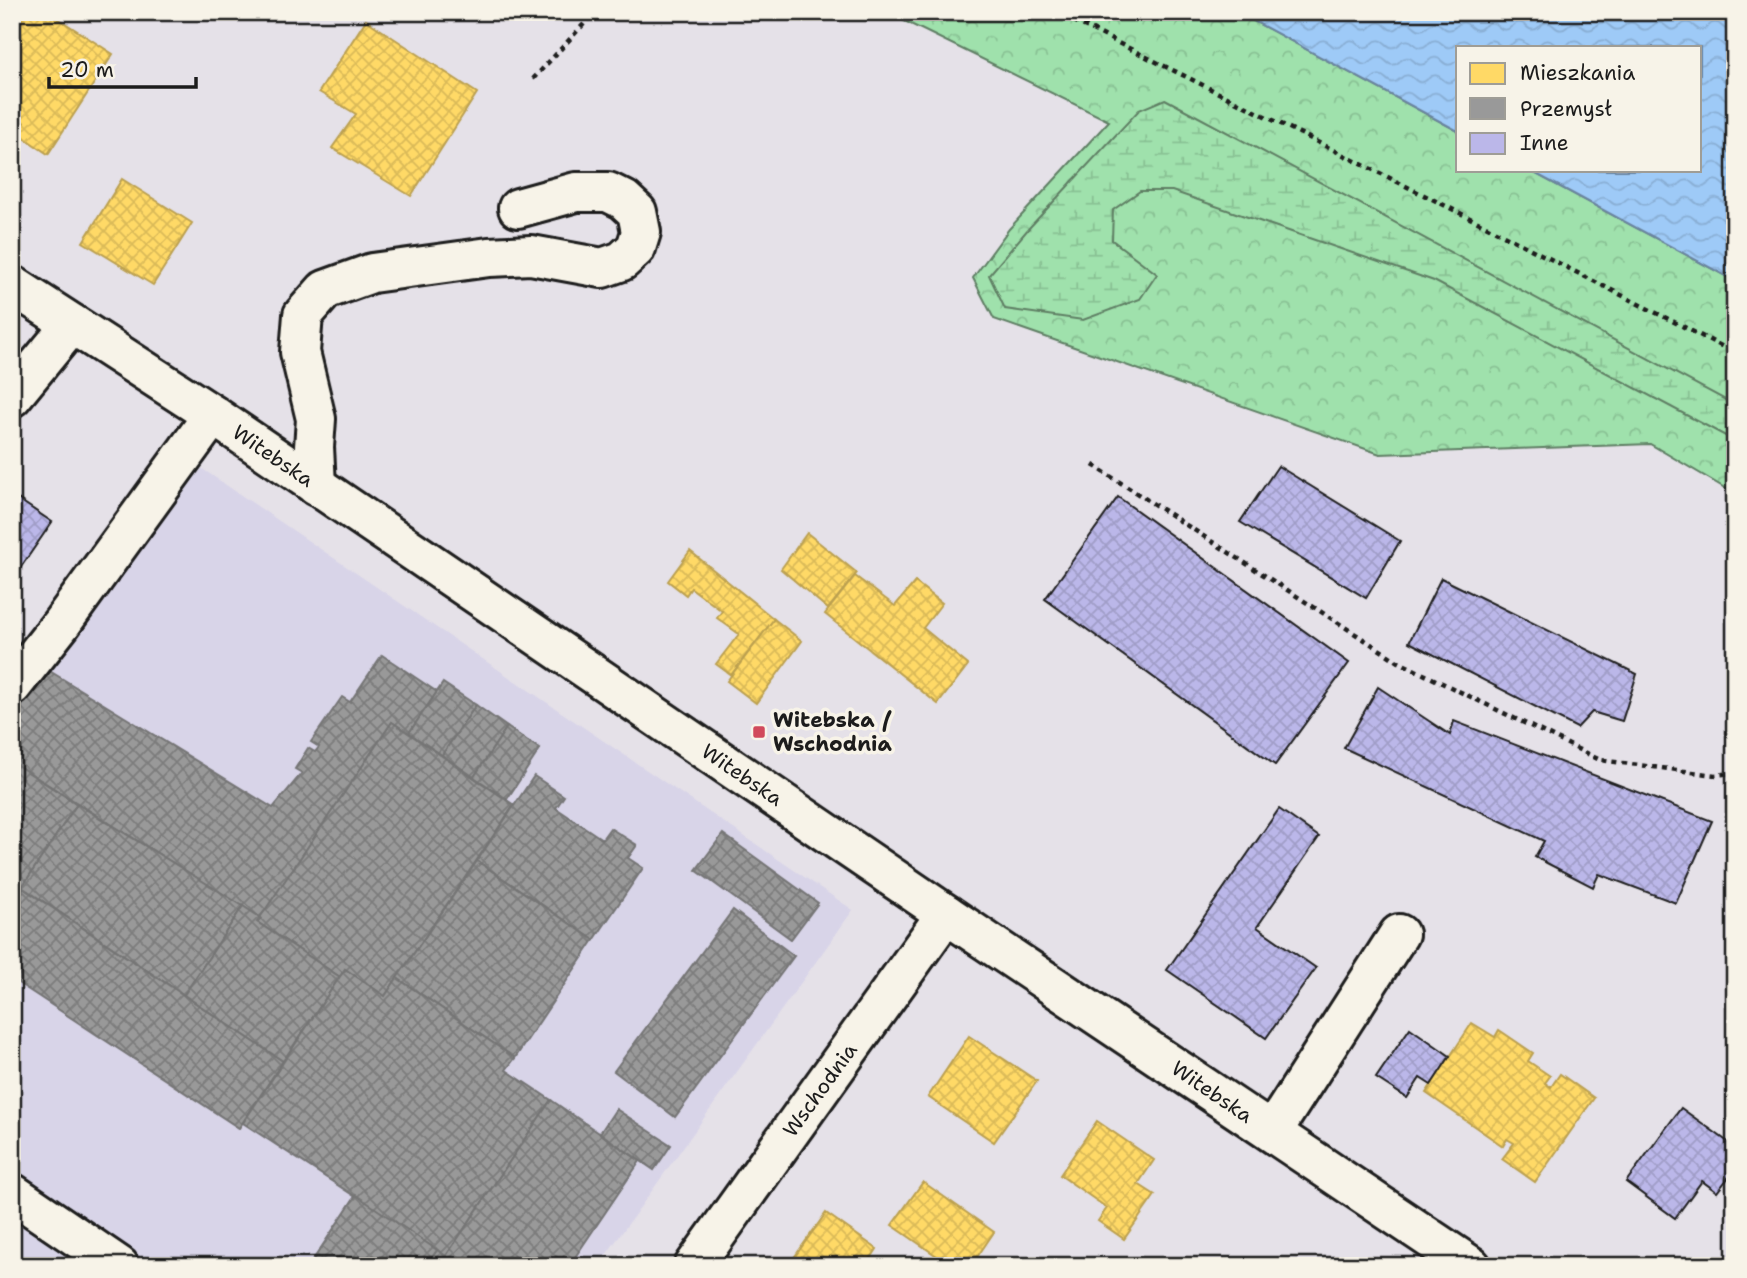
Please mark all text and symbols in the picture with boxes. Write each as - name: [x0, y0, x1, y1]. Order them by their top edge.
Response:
- scale bar: [49, 46, 196, 90]
- legend: [1456, 46, 1702, 172]
- text: 20 m: [60, 56, 114, 84]
- text: Mieszkania: [1520, 59, 1635, 87]
- text: Przemysł: [1520, 95, 1612, 123]
- text: Inne: [1520, 129, 1569, 157]
- street label: Witebska: [227, 418, 319, 494]
- place label: Witebska / Wschodnia: [773, 706, 892, 758]
- marker: Witebska / Wschodnia: [751, 724, 767, 740]
- street label: Witebska: [696, 737, 788, 813]
- street label: Wschodnia: [776, 1037, 864, 1143]
- street label: Witebska: [1166, 1054, 1258, 1130]

